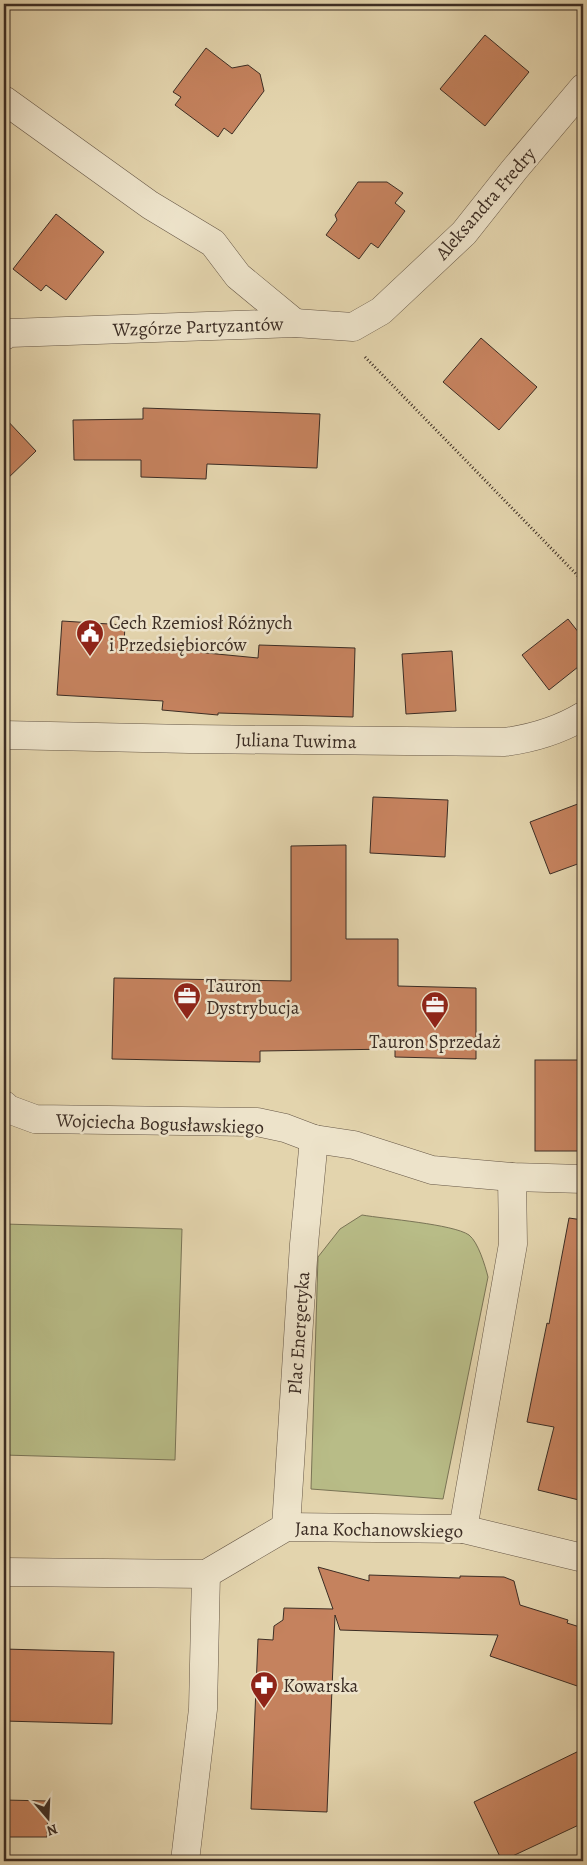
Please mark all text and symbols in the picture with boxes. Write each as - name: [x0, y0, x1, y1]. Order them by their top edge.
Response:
- street label: Aleksandra Fredry: [429, 141, 542, 266]
- street label: Wzgórze Partyzantów: [111, 311, 284, 343]
- place label: Cech Rzemiosł Różnych i Przedsiębiorców: [109, 610, 293, 658]
- public building icon: Cech Rzemiosł Różnych i Przedsiębiorców: [75, 618, 105, 657]
- street label: Juliana Tuwima: [235, 727, 357, 755]
- place label: Tauron Dystrybucja: [206, 973, 300, 1021]
- office icon: Tauron Dystrybucja: [172, 981, 202, 1020]
- office icon: Tauron Sprzedaż: [420, 990, 450, 1029]
- place label: Tauron Sprzedaż: [369, 1029, 501, 1055]
- street label: Wojciecha Bogusławskiego: [55, 1107, 264, 1141]
- street label: Plac Energetyka: [282, 1271, 316, 1395]
- street label: Jana Kochanowskiego: [295, 1516, 463, 1544]
- pharmacy icon: Kowarska: [249, 1670, 279, 1709]
- place label: Kowarska: [283, 1673, 358, 1699]
- north arrow: [22, 1792, 72, 1842]
- text: N: [44, 1819, 60, 1840]

